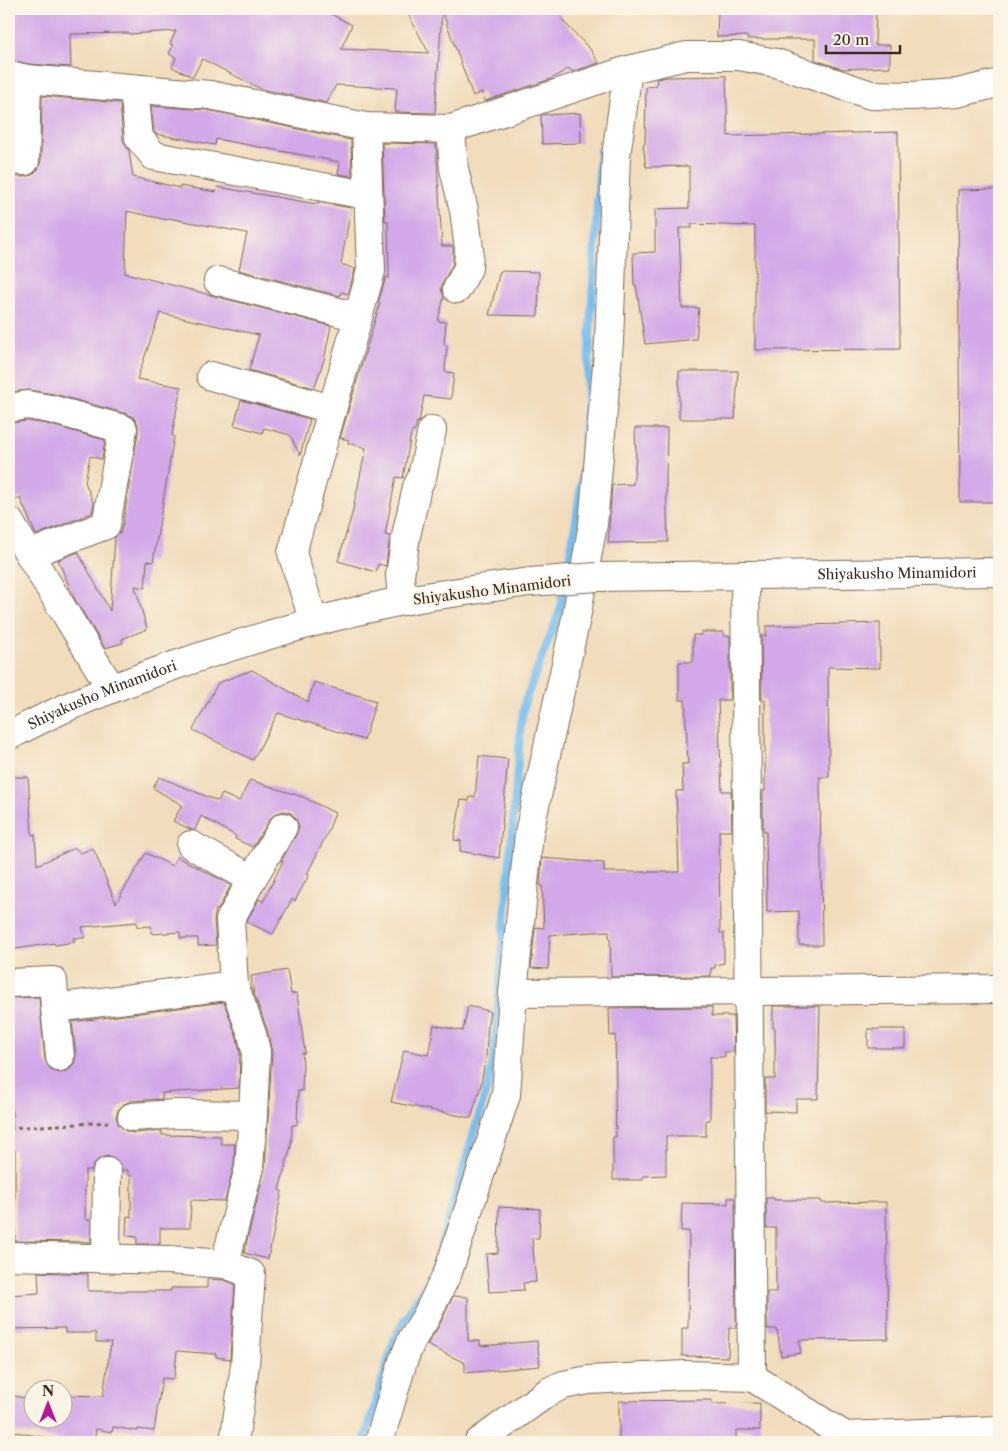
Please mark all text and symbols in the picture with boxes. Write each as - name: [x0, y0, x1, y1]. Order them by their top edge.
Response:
- scale bar: [826, 22, 899, 54]
- text: 20 m: [833, 30, 869, 49]
- street label: Shiyakusho Minamidori: [817, 563, 977, 583]
- street label: Shiyakusho Minamidori: [412, 571, 572, 609]
- street label: Shiyakusho Minamidori: [25, 656, 179, 733]
- north arrow: [22, 1378, 72, 1428]
- text: N: [42, 1382, 54, 1400]

